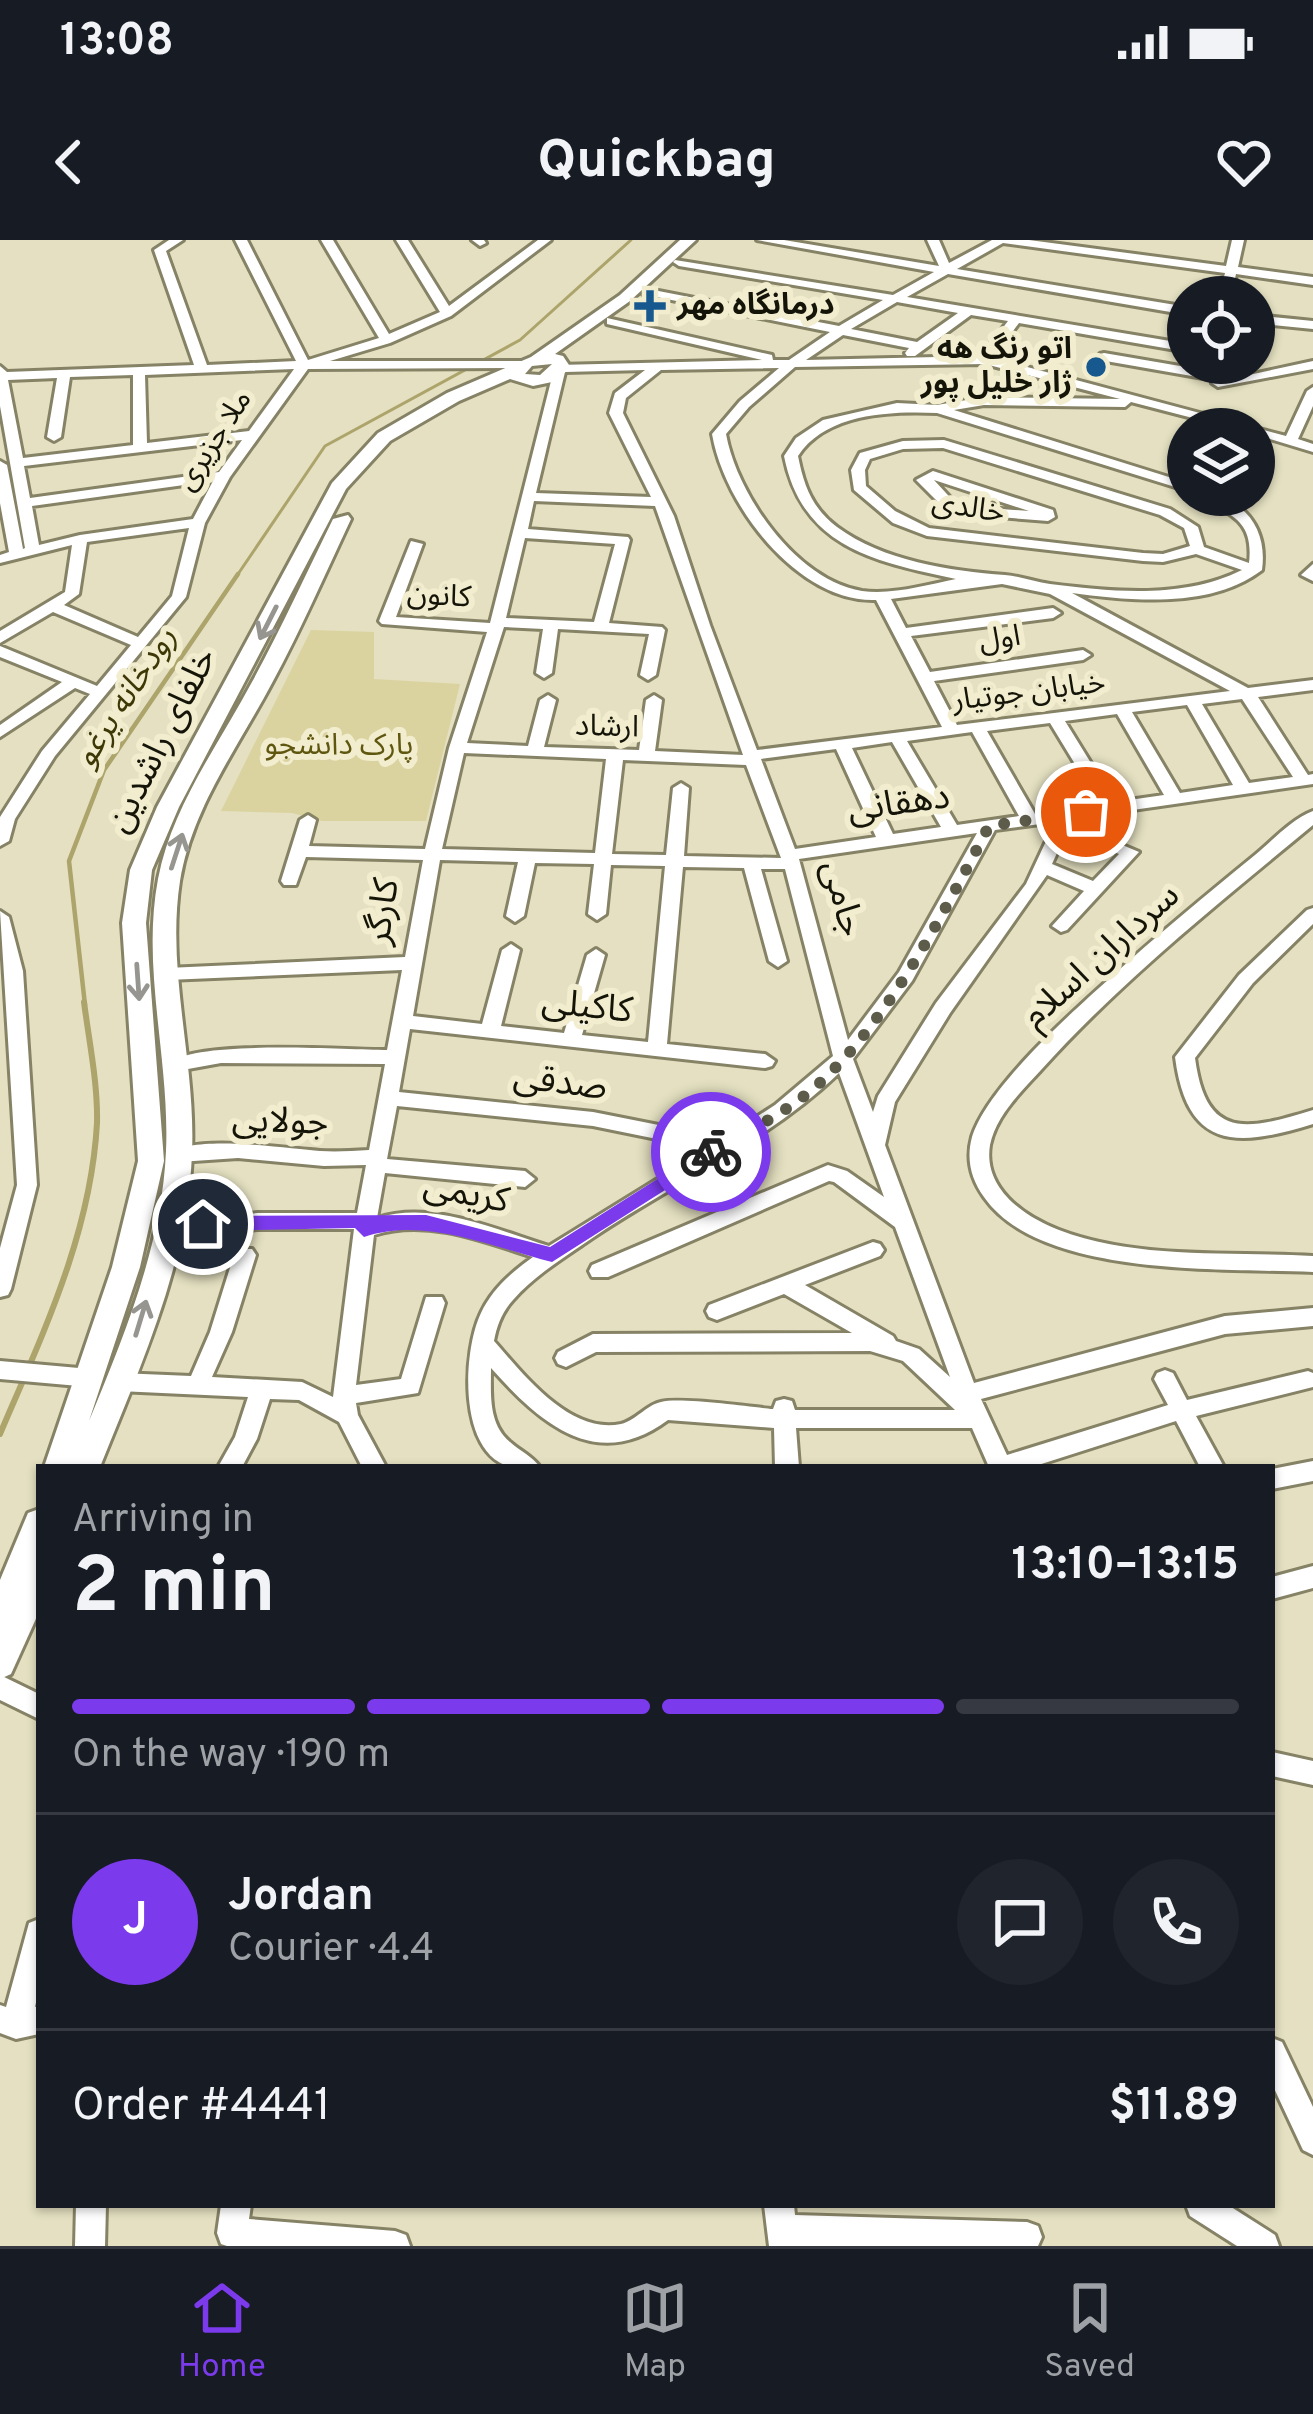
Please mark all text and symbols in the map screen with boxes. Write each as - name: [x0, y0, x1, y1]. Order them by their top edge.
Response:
- text: 13:08: [60, 14, 174, 71]
- text: Quickbag: [537, 128, 776, 197]
- icon: back: [36, 129, 102, 195]
- icon: heart: [1211, 129, 1277, 195]
- map controls: [1167, 276, 1275, 516]
- button: locate: [1167, 276, 1275, 384]
- place label: درمانگاه مهر: [675, 287, 835, 325]
- marker: درمانگاه مهر: [634, 290, 666, 322]
- place label: اتو رنگ هه ژار خلیل پور: [919, 331, 1072, 403]
- marker: اتو رنگ هه ژار خلیل پور: [1083, 354, 1109, 380]
- street label: ملا جزیری: [169, 384, 261, 498]
- button: layers: [1167, 408, 1275, 516]
- street label: خالدی: [929, 485, 1007, 533]
- street label: کانون: [406, 576, 473, 618]
- one-way arrow: [255, 605, 278, 641]
- street label: اول: [977, 619, 1023, 661]
- water label: رودخانه یرغو: [66, 620, 188, 776]
- street label: خلفای راشدین: [97, 641, 229, 841]
- street label: خیابان جوتیار: [949, 665, 1108, 721]
- street label: ارشاد: [574, 708, 640, 748]
- park label: پارک دانشجو: [264, 728, 414, 765]
- pin: [1035, 761, 1137, 863]
- street label: دهقانی: [845, 775, 953, 835]
- icon: bag: [1053, 779, 1119, 845]
- one-way arrow: [168, 833, 190, 871]
- street label: جامی: [809, 856, 873, 942]
- street label: سرداران اسلام: [1013, 874, 1191, 1041]
- street label: کارگر: [356, 875, 412, 949]
- one-way arrow: [126, 962, 149, 1001]
- street label: کاکیلی: [539, 980, 636, 1036]
- street label: صدقی: [510, 1055, 610, 1113]
- courier: [651, 1092, 771, 1212]
- street label: جولایی: [231, 1098, 329, 1148]
- icon: bike: [678, 1119, 744, 1185]
- street label: کریمی: [419, 1164, 514, 1226]
- pin: [152, 1173, 254, 1275]
- icon: home: [170, 1191, 236, 1257]
- one-way arrow: [131, 1300, 153, 1338]
- text: Arriving in: [72, 1497, 254, 1546]
- text: 13:10–13:15: [1012, 1538, 1239, 1595]
- text: 2 min: [72, 1541, 276, 1640]
- text: On the way · 190 m: [72, 1732, 390, 1781]
- button: chat: [957, 1859, 1083, 1985]
- button: phone: [1113, 1859, 1239, 1985]
- text: Jordan: [228, 1869, 374, 1926]
- text: J: [122, 1893, 148, 1950]
- text: Courier · 4.4: [228, 1926, 434, 1975]
- text: Order #4441: [72, 2079, 331, 2136]
- text: $11.89: [1109, 2079, 1239, 2136]
- tab: Home: [178, 2275, 266, 2389]
- tab: Map: [622, 2275, 688, 2389]
- tab: Saved: [1044, 2275, 1135, 2389]

